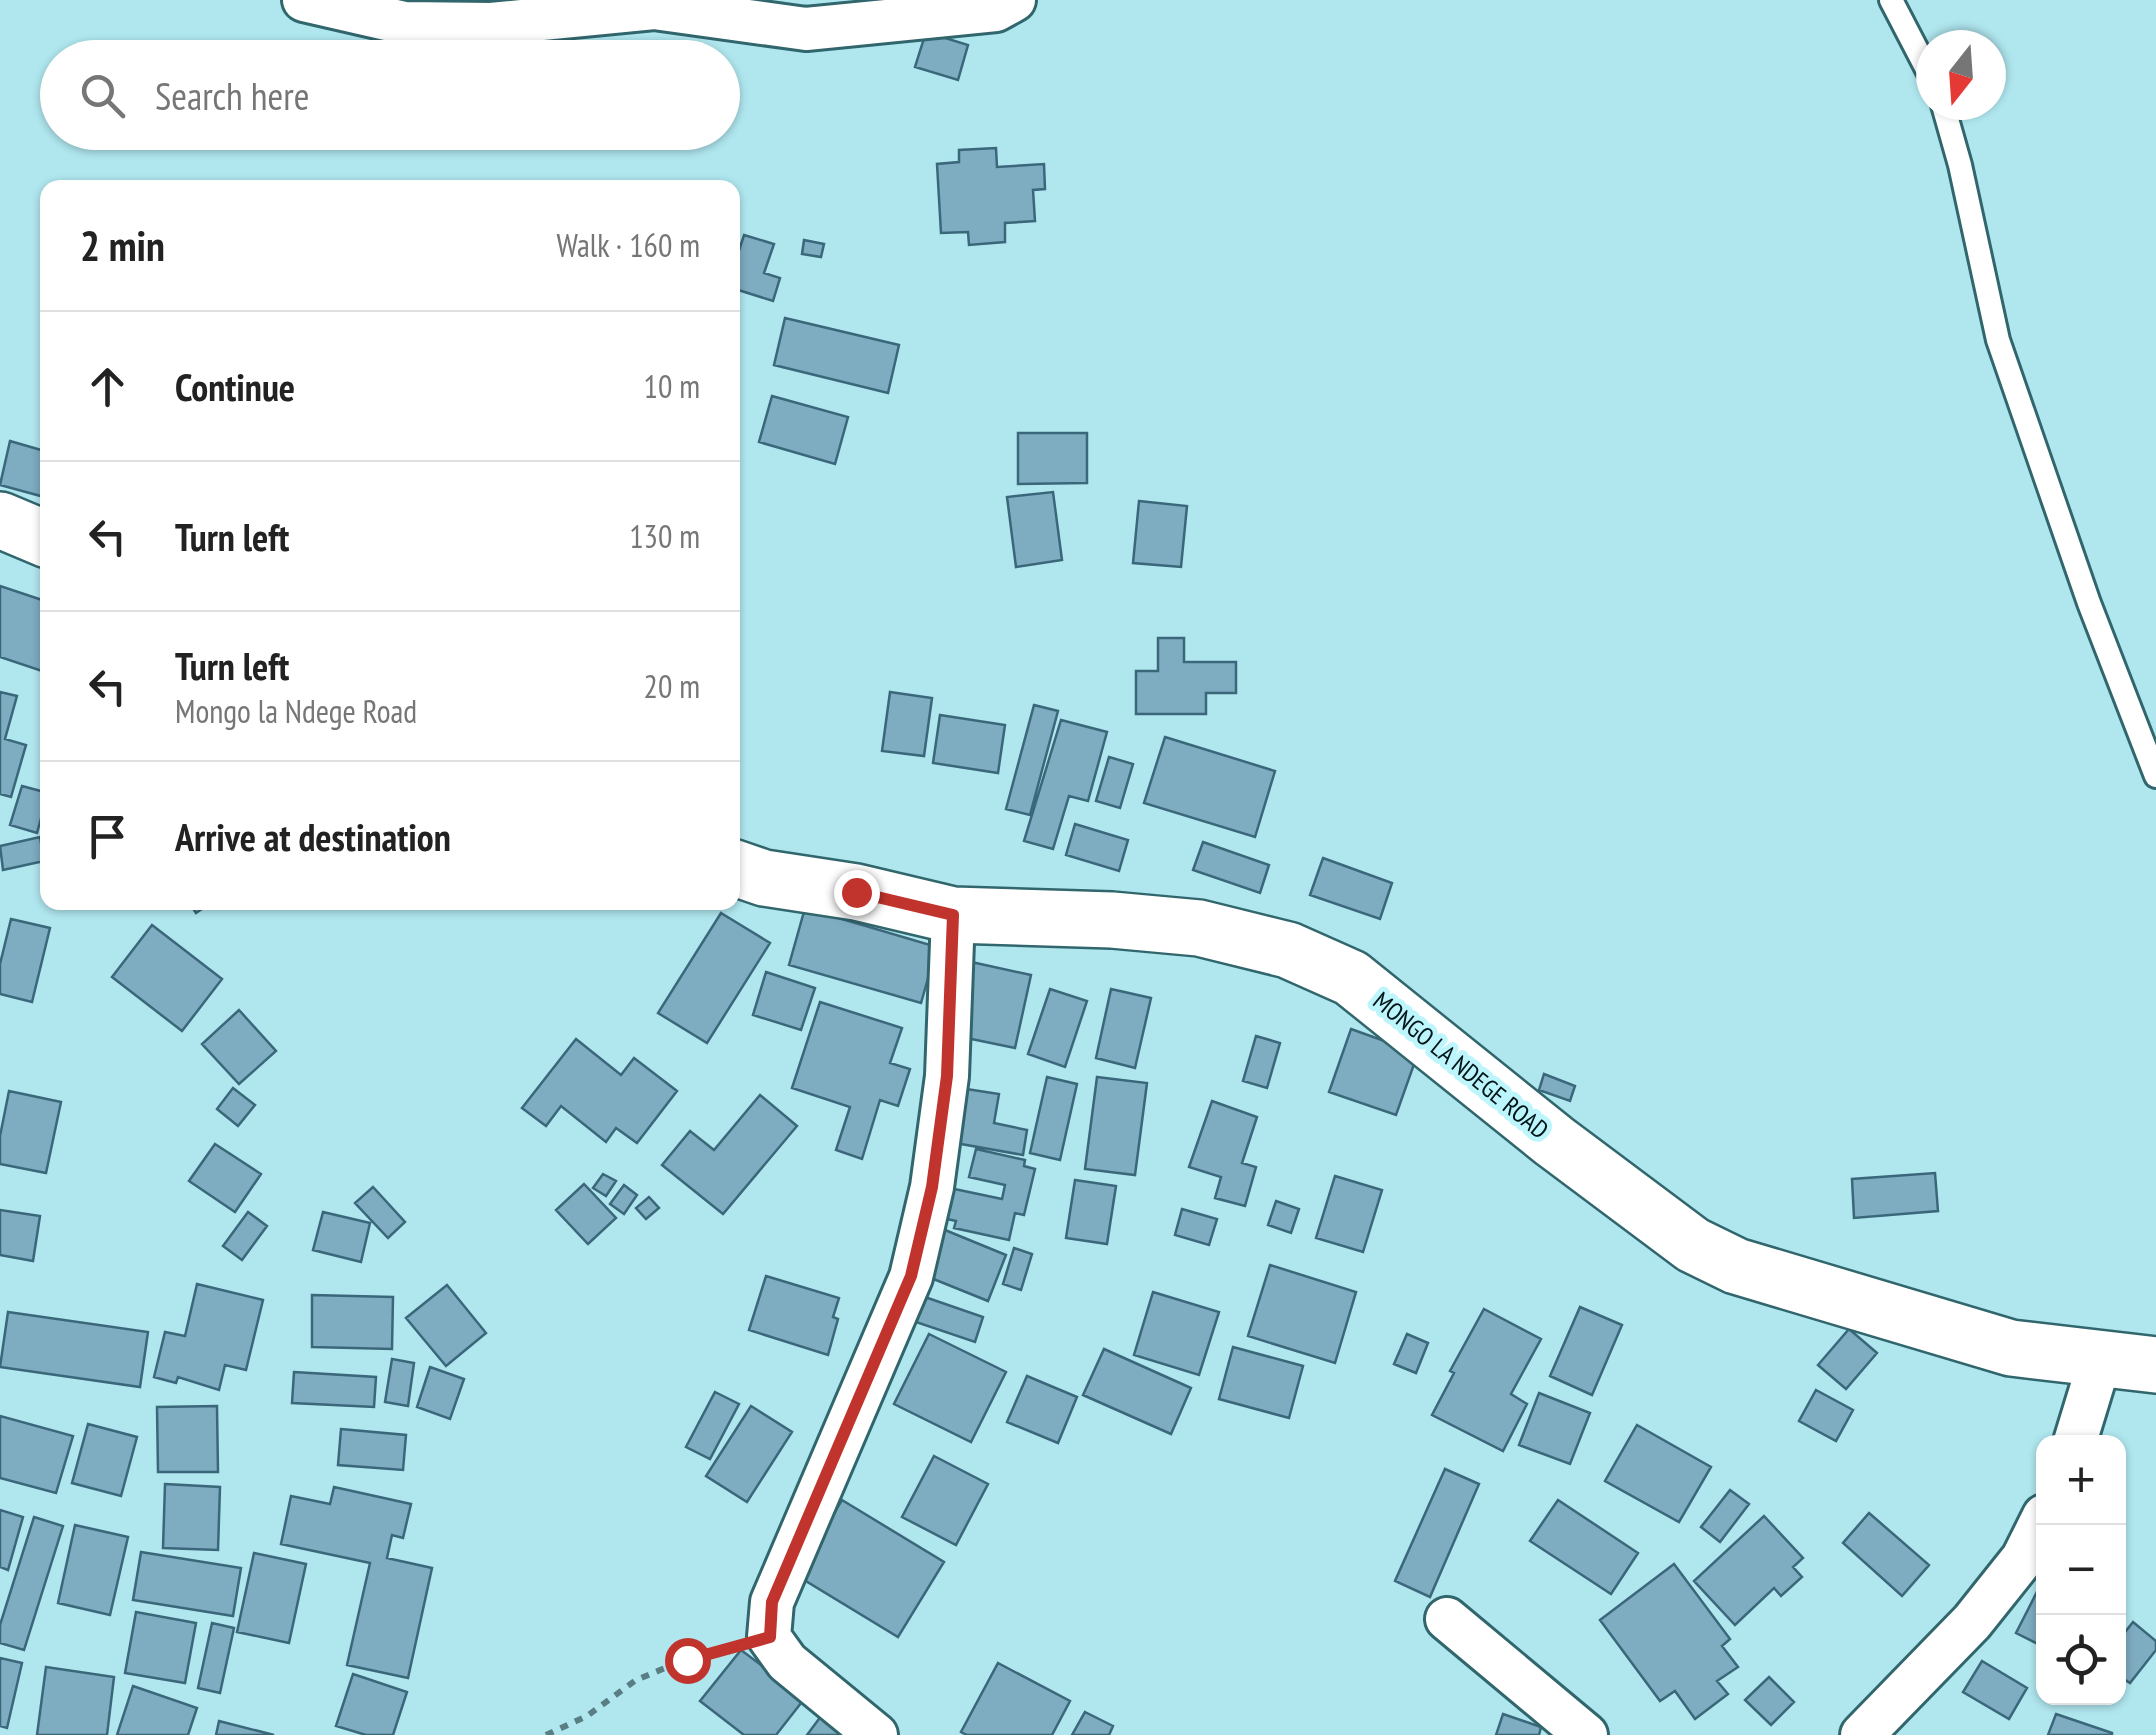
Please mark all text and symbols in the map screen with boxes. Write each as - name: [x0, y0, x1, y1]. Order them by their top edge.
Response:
- north arrow: [1916, 30, 2006, 120]
- search box: [40, 40, 740, 150]
- icon: search: [75, 68, 130, 123]
- text: Search here: [155, 71, 309, 120]
- text: 2 min: [80, 218, 165, 273]
- text: Walk · 160 m: [556, 224, 700, 266]
- icon: ahead: [80, 359, 135, 414]
- text: Continue: [175, 362, 295, 411]
- text: 10 m: [644, 365, 700, 407]
- icon: left: [80, 509, 135, 564]
- text: Turn left: [175, 512, 289, 561]
- text: 130 m: [629, 515, 700, 557]
- text: Turn left: [175, 641, 289, 690]
- icon: left: [80, 659, 135, 714]
- text: 20 m: [644, 665, 700, 707]
- text: Mongo la Ndege Road: [175, 690, 417, 732]
- icon: arrive: [80, 809, 135, 864]
- text: Arrive at destination: [175, 812, 451, 861]
- route end: [834, 870, 880, 916]
- street label: MONGO LA NDEGE ROAD: [1367, 984, 1555, 1146]
- map controls: [2036, 1435, 2126, 1705]
- button: +: [2036, 1435, 2126, 1525]
- button: −: [2036, 1525, 2126, 1615]
- button: locate: [2036, 1615, 2126, 1705]
- route start: [665, 1638, 711, 1684]

